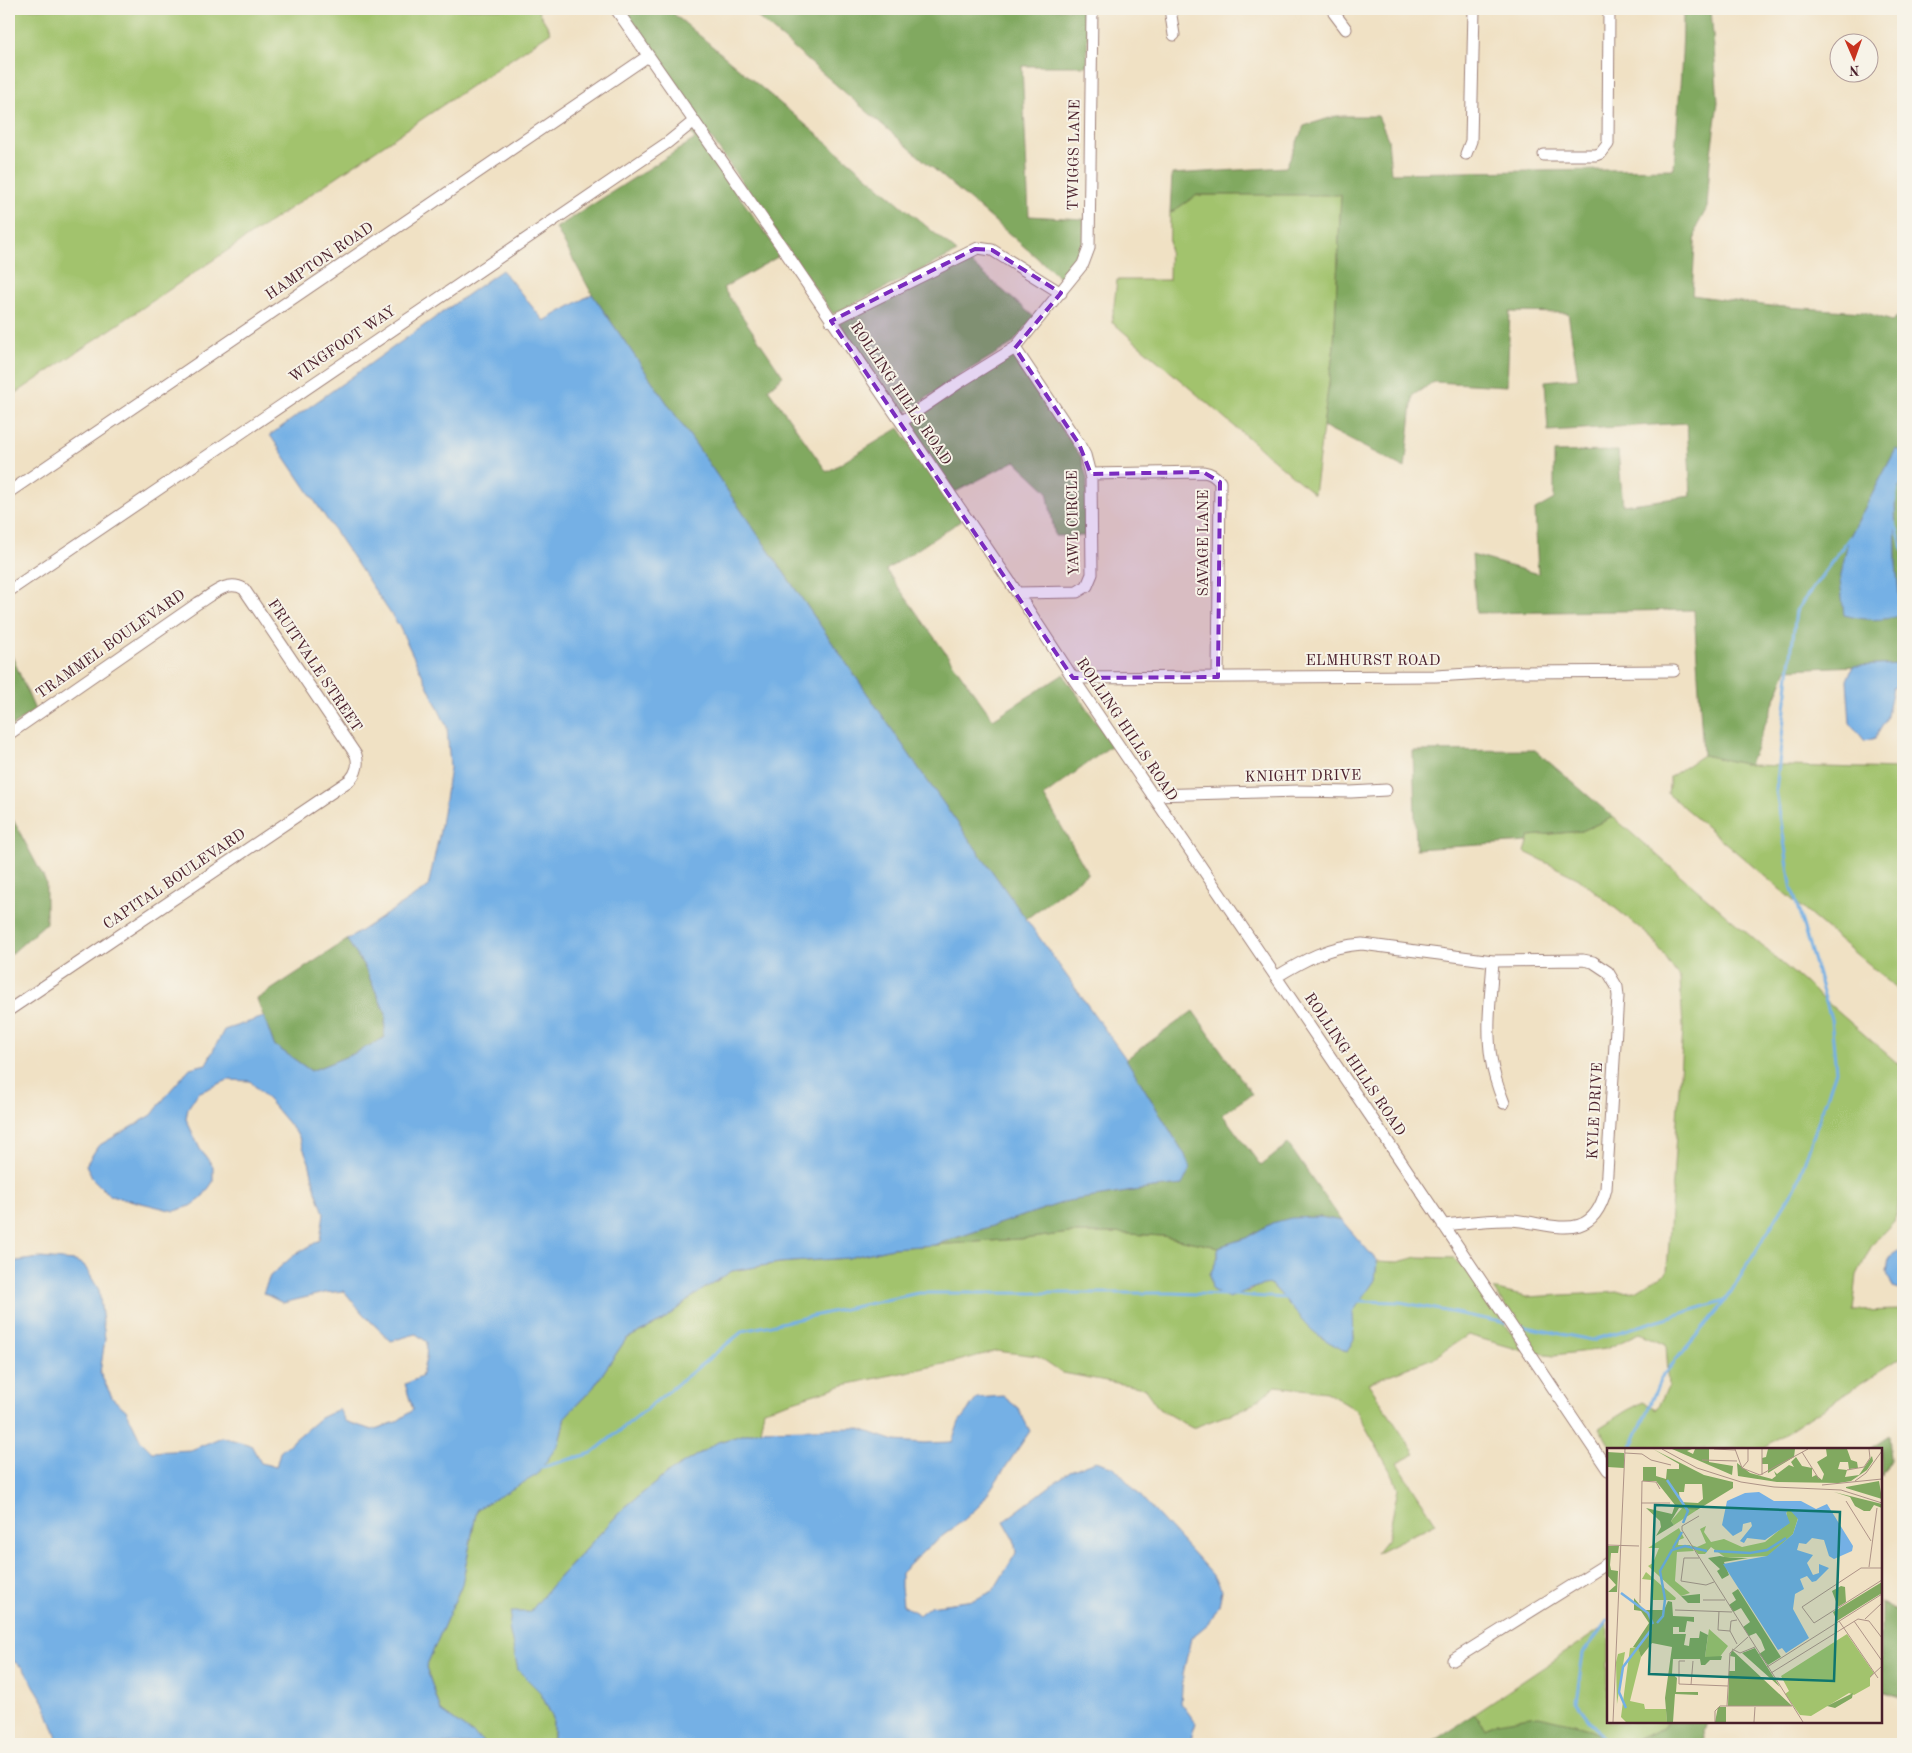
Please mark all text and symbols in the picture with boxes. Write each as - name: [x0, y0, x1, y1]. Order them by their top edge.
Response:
- north arrow: [1830, 32, 1880, 82]
- text: N: [1849, 63, 1860, 77]
- street label: TWIGGS LANE: [1067, 99, 1083, 211]
- street label: HAMPTON ROAD: [263, 220, 377, 304]
- street label: WINGFOOT WAY: [287, 304, 399, 386]
- street label: ROLLING HILLS ROAD: [847, 320, 953, 468]
- street label: YAWL CIRCLE: [1066, 470, 1082, 576]
- street label: SAVAGE LANE: [1197, 490, 1212, 596]
- street label: TRAMMEL BOULEVARD: [34, 588, 188, 702]
- street label: FRUITVALE STREET: [264, 597, 364, 735]
- street label: ELMHURST ROAD: [1306, 654, 1440, 669]
- street label: ROLLING HILLS ROAD: [1073, 656, 1179, 804]
- street label: KNIGHT DRIVE: [1245, 768, 1361, 786]
- street label: CAPITAL BOULEVARD: [101, 827, 249, 933]
- street label: ROLLING HILLS ROAD: [1301, 991, 1407, 1139]
- street label: KYLE DRIVE: [1586, 1062, 1606, 1160]
- inset map: [1607, 1448, 1882, 1723]

